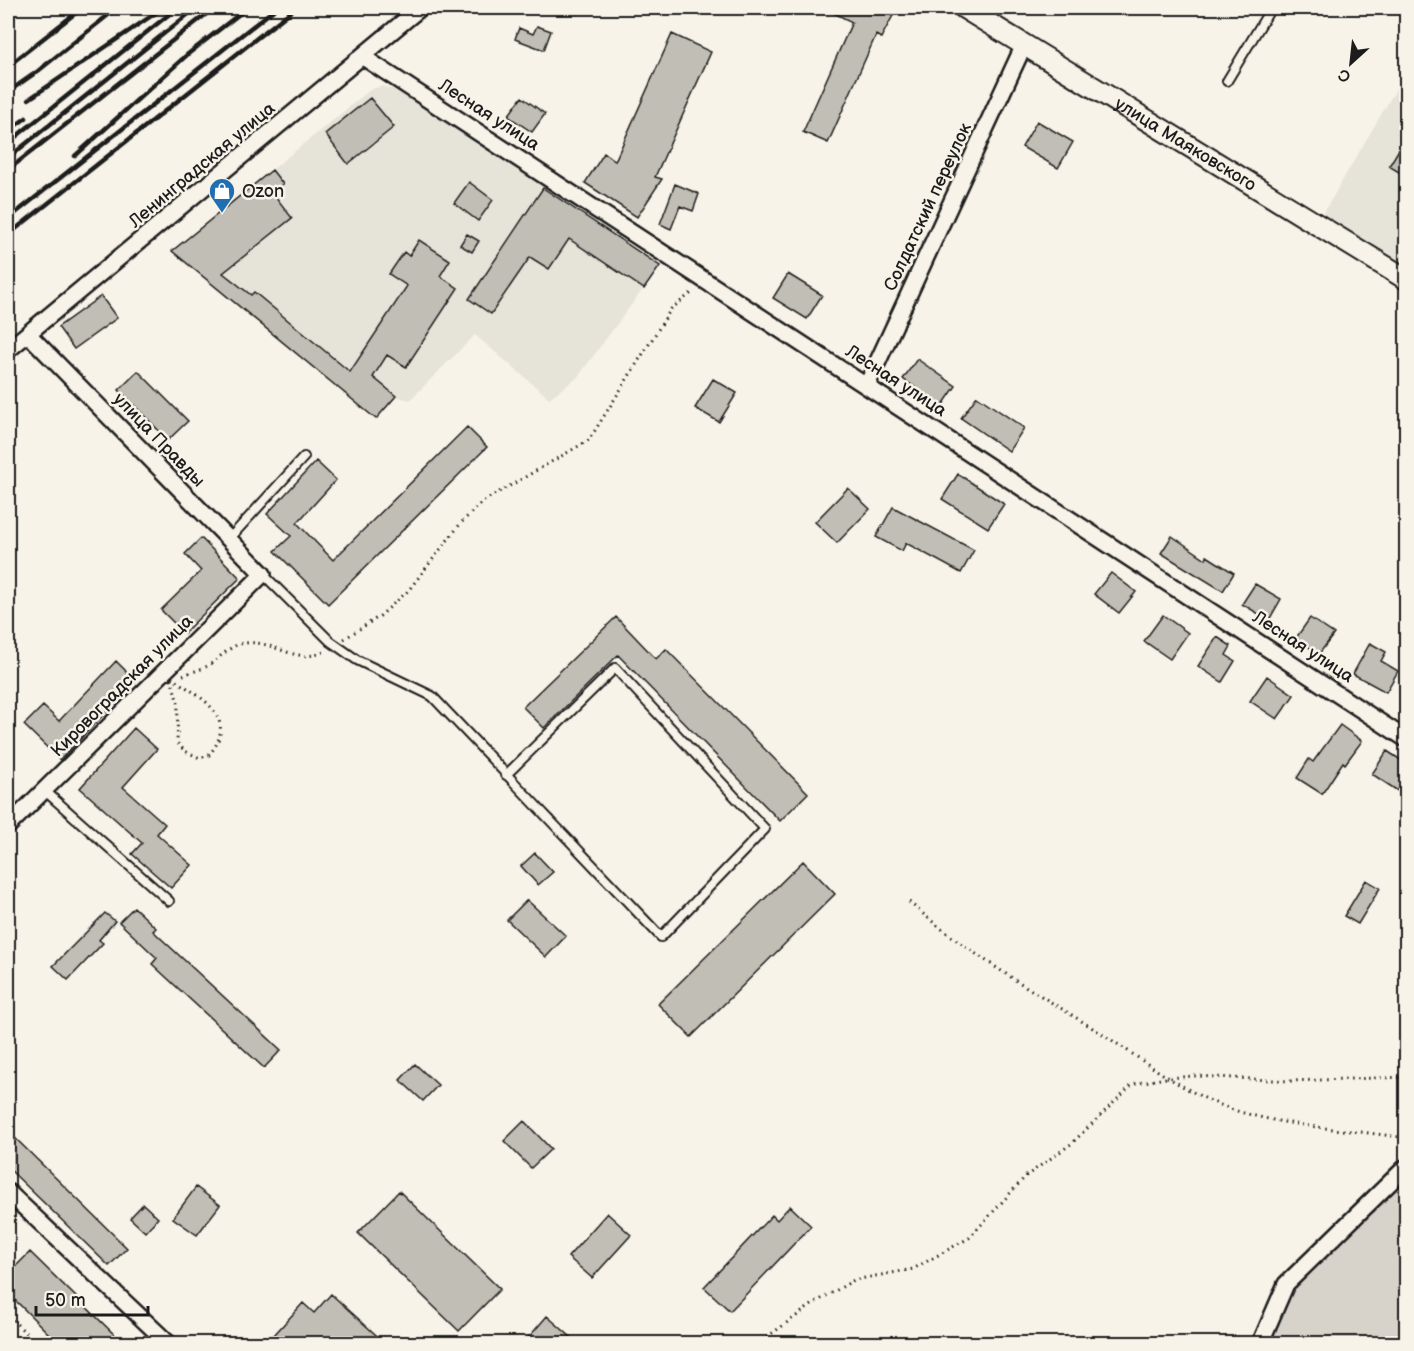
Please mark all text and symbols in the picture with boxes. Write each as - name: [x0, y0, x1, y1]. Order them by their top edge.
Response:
- north arrow: [1321, 33, 1381, 93]
- text: С: [1336, 64, 1354, 86]
- street label: Лесная улица: [434, 74, 544, 156]
- street label: улица Маяковского: [1111, 93, 1260, 195]
- street label: Ленинградская улица: [124, 98, 280, 233]
- street label: Солдатский переулок: [880, 119, 976, 294]
- shop icon: Ozon: [207, 176, 237, 214]
- place label: Ozon: [242, 181, 284, 202]
- street label: Лесная улица: [841, 340, 951, 422]
- street label: улица Правды: [109, 389, 209, 491]
- street label: Лесная улица: [1248, 606, 1358, 688]
- street label: Кировоградская улица: [47, 610, 198, 761]
- scale bar: [36, 1279, 148, 1317]
- text: 50 m: [45, 1290, 86, 1311]

